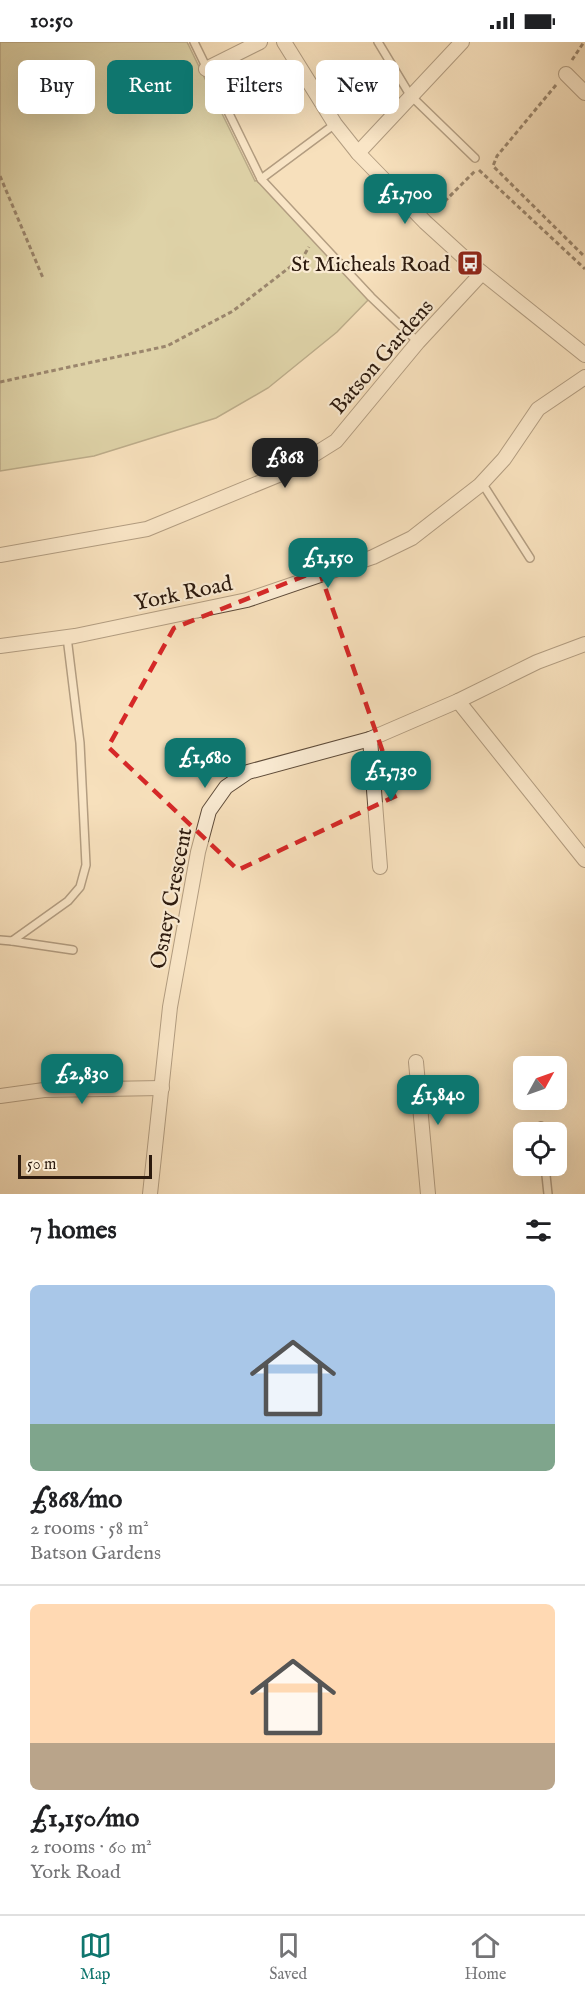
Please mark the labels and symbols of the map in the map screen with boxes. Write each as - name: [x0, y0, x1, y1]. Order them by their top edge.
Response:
- pin: £1,700: [356, 174, 454, 225]
- bus stop icon: St Micheals Road: [455, 248, 485, 278]
- place label: St Micheals Road: [291, 251, 450, 279]
- street label: Batson Gardens: [325, 294, 440, 421]
- pin: £868: [249, 438, 321, 489]
- pin: £1,150: [279, 538, 377, 589]
- street label: York Road: [132, 570, 235, 618]
- pin: £1,680: [156, 738, 254, 789]
- pin: £1,730: [342, 751, 440, 802]
- street label: Osney Crescent: [145, 825, 200, 972]
- pin: £2,830: [33, 1054, 131, 1105]
- north arrow: [513, 1056, 567, 1110]
- pin: £1,840: [389, 1075, 487, 1126]
- scale bar: [18, 1152, 152, 1180]

